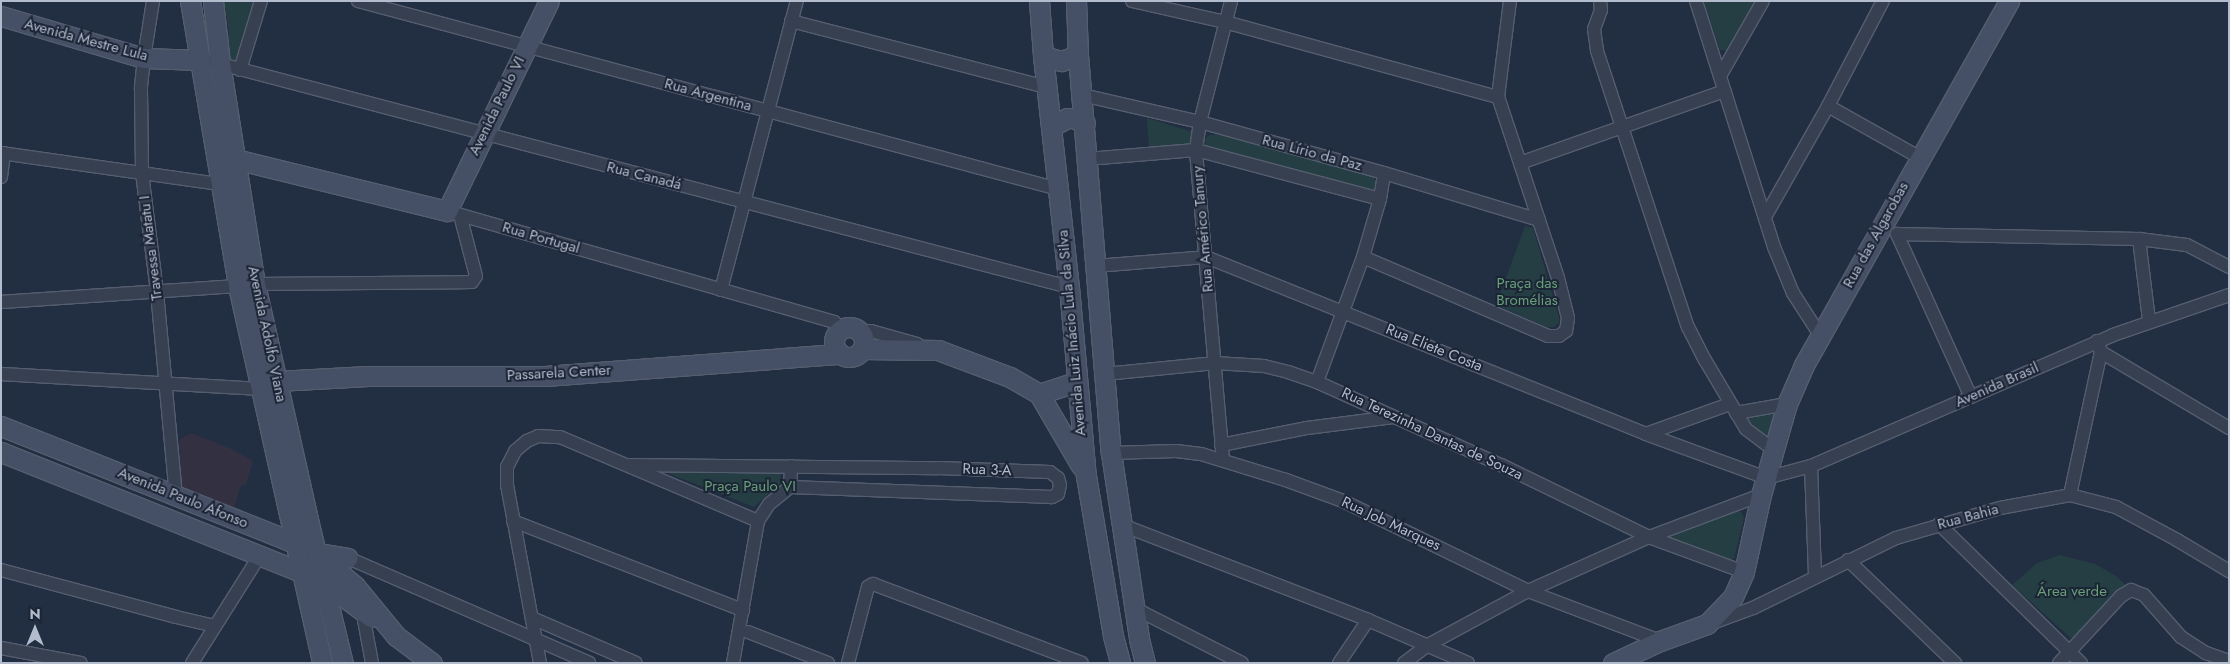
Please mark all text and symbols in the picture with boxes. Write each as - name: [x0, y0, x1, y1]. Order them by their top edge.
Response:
- street label: Avenida Mestre Lula: [22, 15, 150, 65]
- street label: Avenida Paulo VI: [465, 54, 529, 158]
- street label: Rua Argentina: [662, 75, 754, 115]
- street label: Rua Lírio da Paz: [1260, 131, 1364, 175]
- street label: Rua Canadá: [605, 158, 683, 194]
- street label: Rua Américo Tanury: [1189, 165, 1217, 293]
- street label: Rua das Algarobas: [1839, 179, 1913, 291]
- street label: Travessa Matatu I: [136, 194, 166, 302]
- street label: Rua Portugal: [500, 218, 582, 258]
- street label: Avenida Luiz Inácio Lula da Silva: [1054, 229, 1090, 437]
- street label: Avenida Adolfo Viana: [244, 264, 290, 404]
- park label: Praça das Bromélias: [1496, 274, 1558, 309]
- street label: Rua Eliete Costa: [1383, 320, 1485, 376]
- street label: Avenida Brasil: [1952, 359, 2042, 411]
- street label: Passarela Center: [506, 361, 612, 385]
- street label: Rua Terezinha Dantas de Souza: [1339, 384, 1525, 484]
- street label: Rua 3-A: [962, 460, 1012, 480]
- street label: Avenida Paulo Afonso: [115, 464, 251, 532]
- park label: Praça Paulo VI: [704, 478, 796, 496]
- street label: Rua Job Marques: [1339, 493, 1443, 555]
- street label: Rua Bahia: [1935, 500, 2001, 534]
- park label: Área verde: [2037, 583, 2107, 601]
- north arrow: [10, 604, 60, 654]
- text: N: [29, 604, 41, 624]

